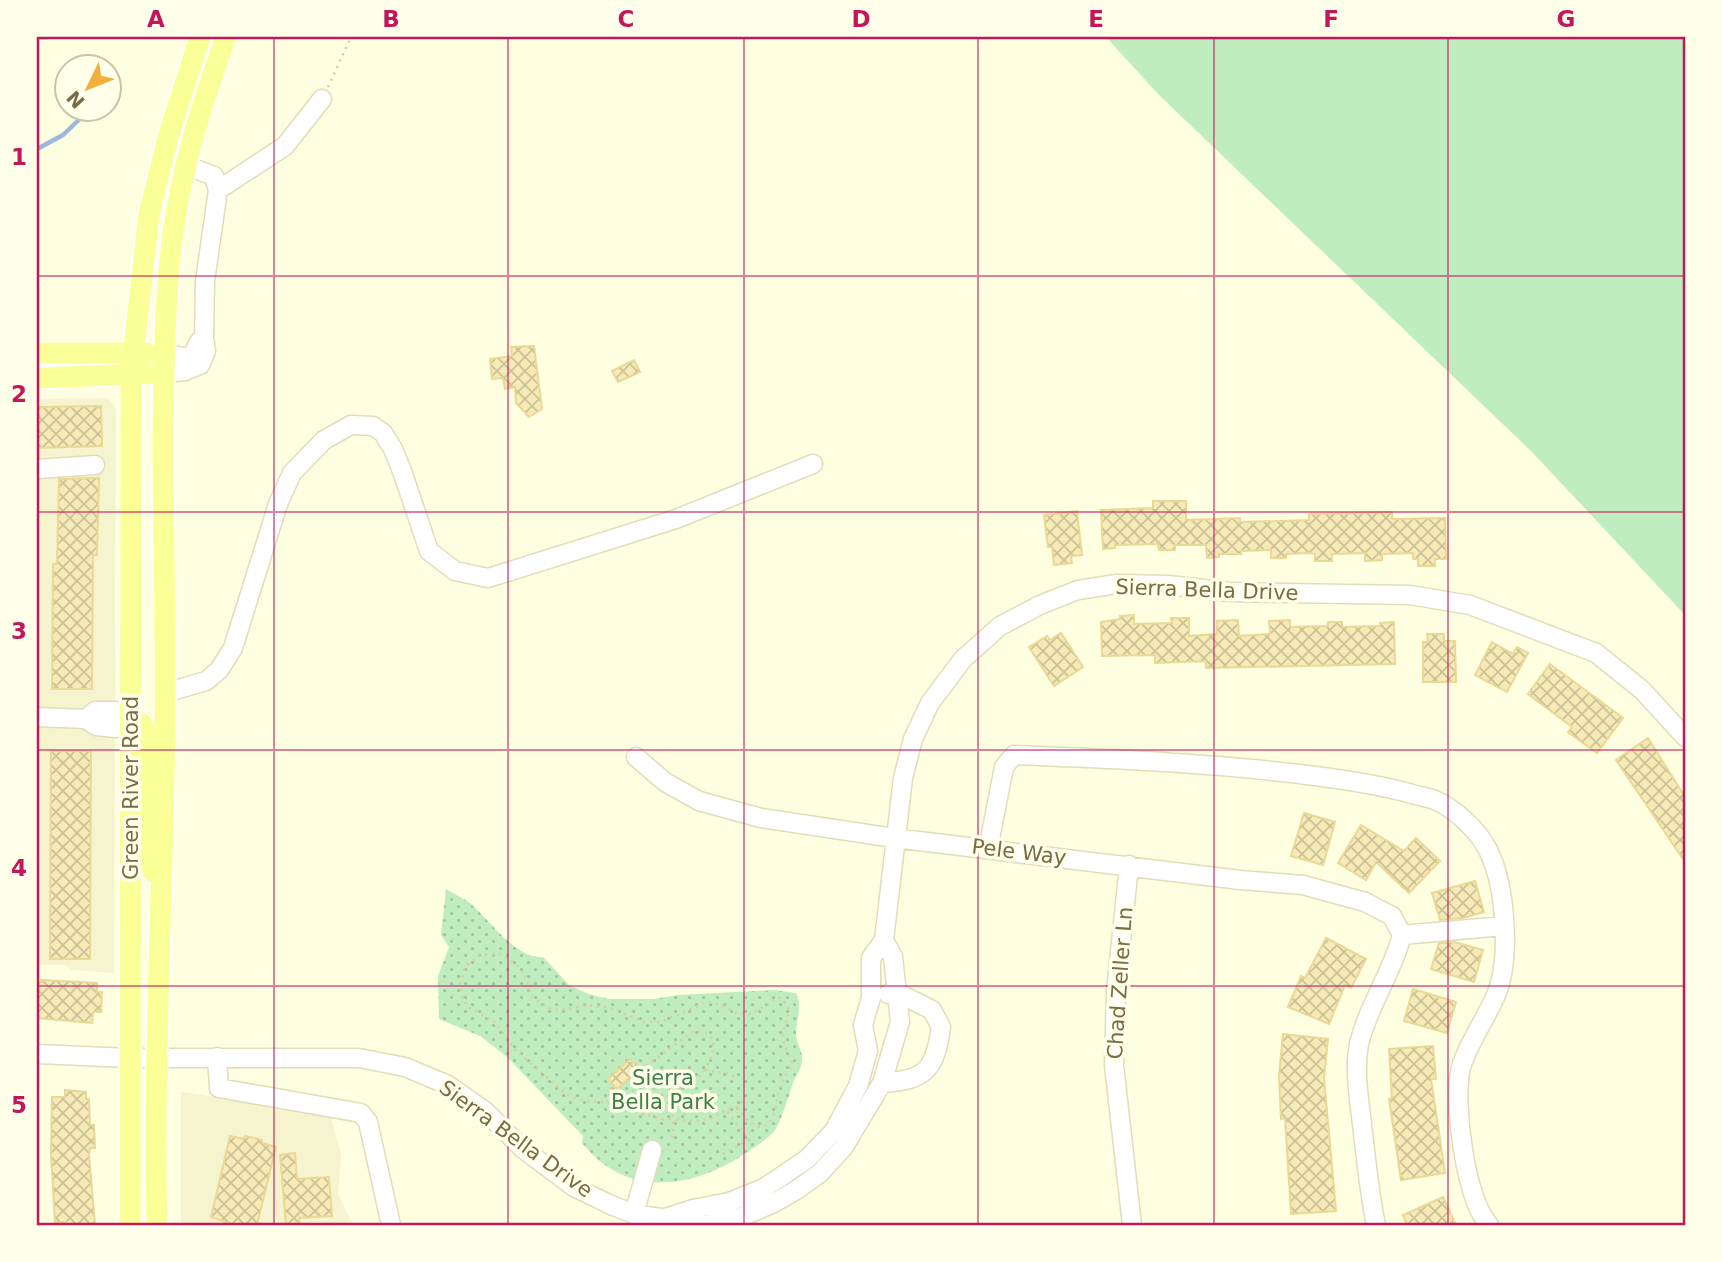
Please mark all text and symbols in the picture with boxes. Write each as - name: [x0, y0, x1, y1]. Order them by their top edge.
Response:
- text: A: [147, 6, 165, 32]
- text: B: [382, 6, 400, 32]
- text: C: [618, 6, 634, 32]
- text: D: [851, 6, 871, 32]
- text: E: [1088, 6, 1104, 32]
- text: F: [1323, 6, 1339, 32]
- text: G: [1557, 6, 1575, 32]
- north arrow: [52, 52, 122, 122]
- text: N: [62, 86, 89, 113]
- text: 1: [11, 144, 27, 170]
- text: 2: [11, 381, 27, 407]
- street label: Sierra Bella Drive: [1115, 575, 1299, 605]
- text: 3: [11, 618, 27, 644]
- street label: Green River Road: [119, 696, 143, 880]
- street label: Pele Way: [970, 834, 1068, 870]
- text: 4: [11, 855, 27, 881]
- street label: Chad Zeller Ln: [1103, 906, 1137, 1060]
- park label: Sierra Bella Park: [611, 1066, 716, 1114]
- street label: Sierra Bella Drive: [435, 1075, 597, 1203]
- text: 5: [11, 1092, 27, 1118]

